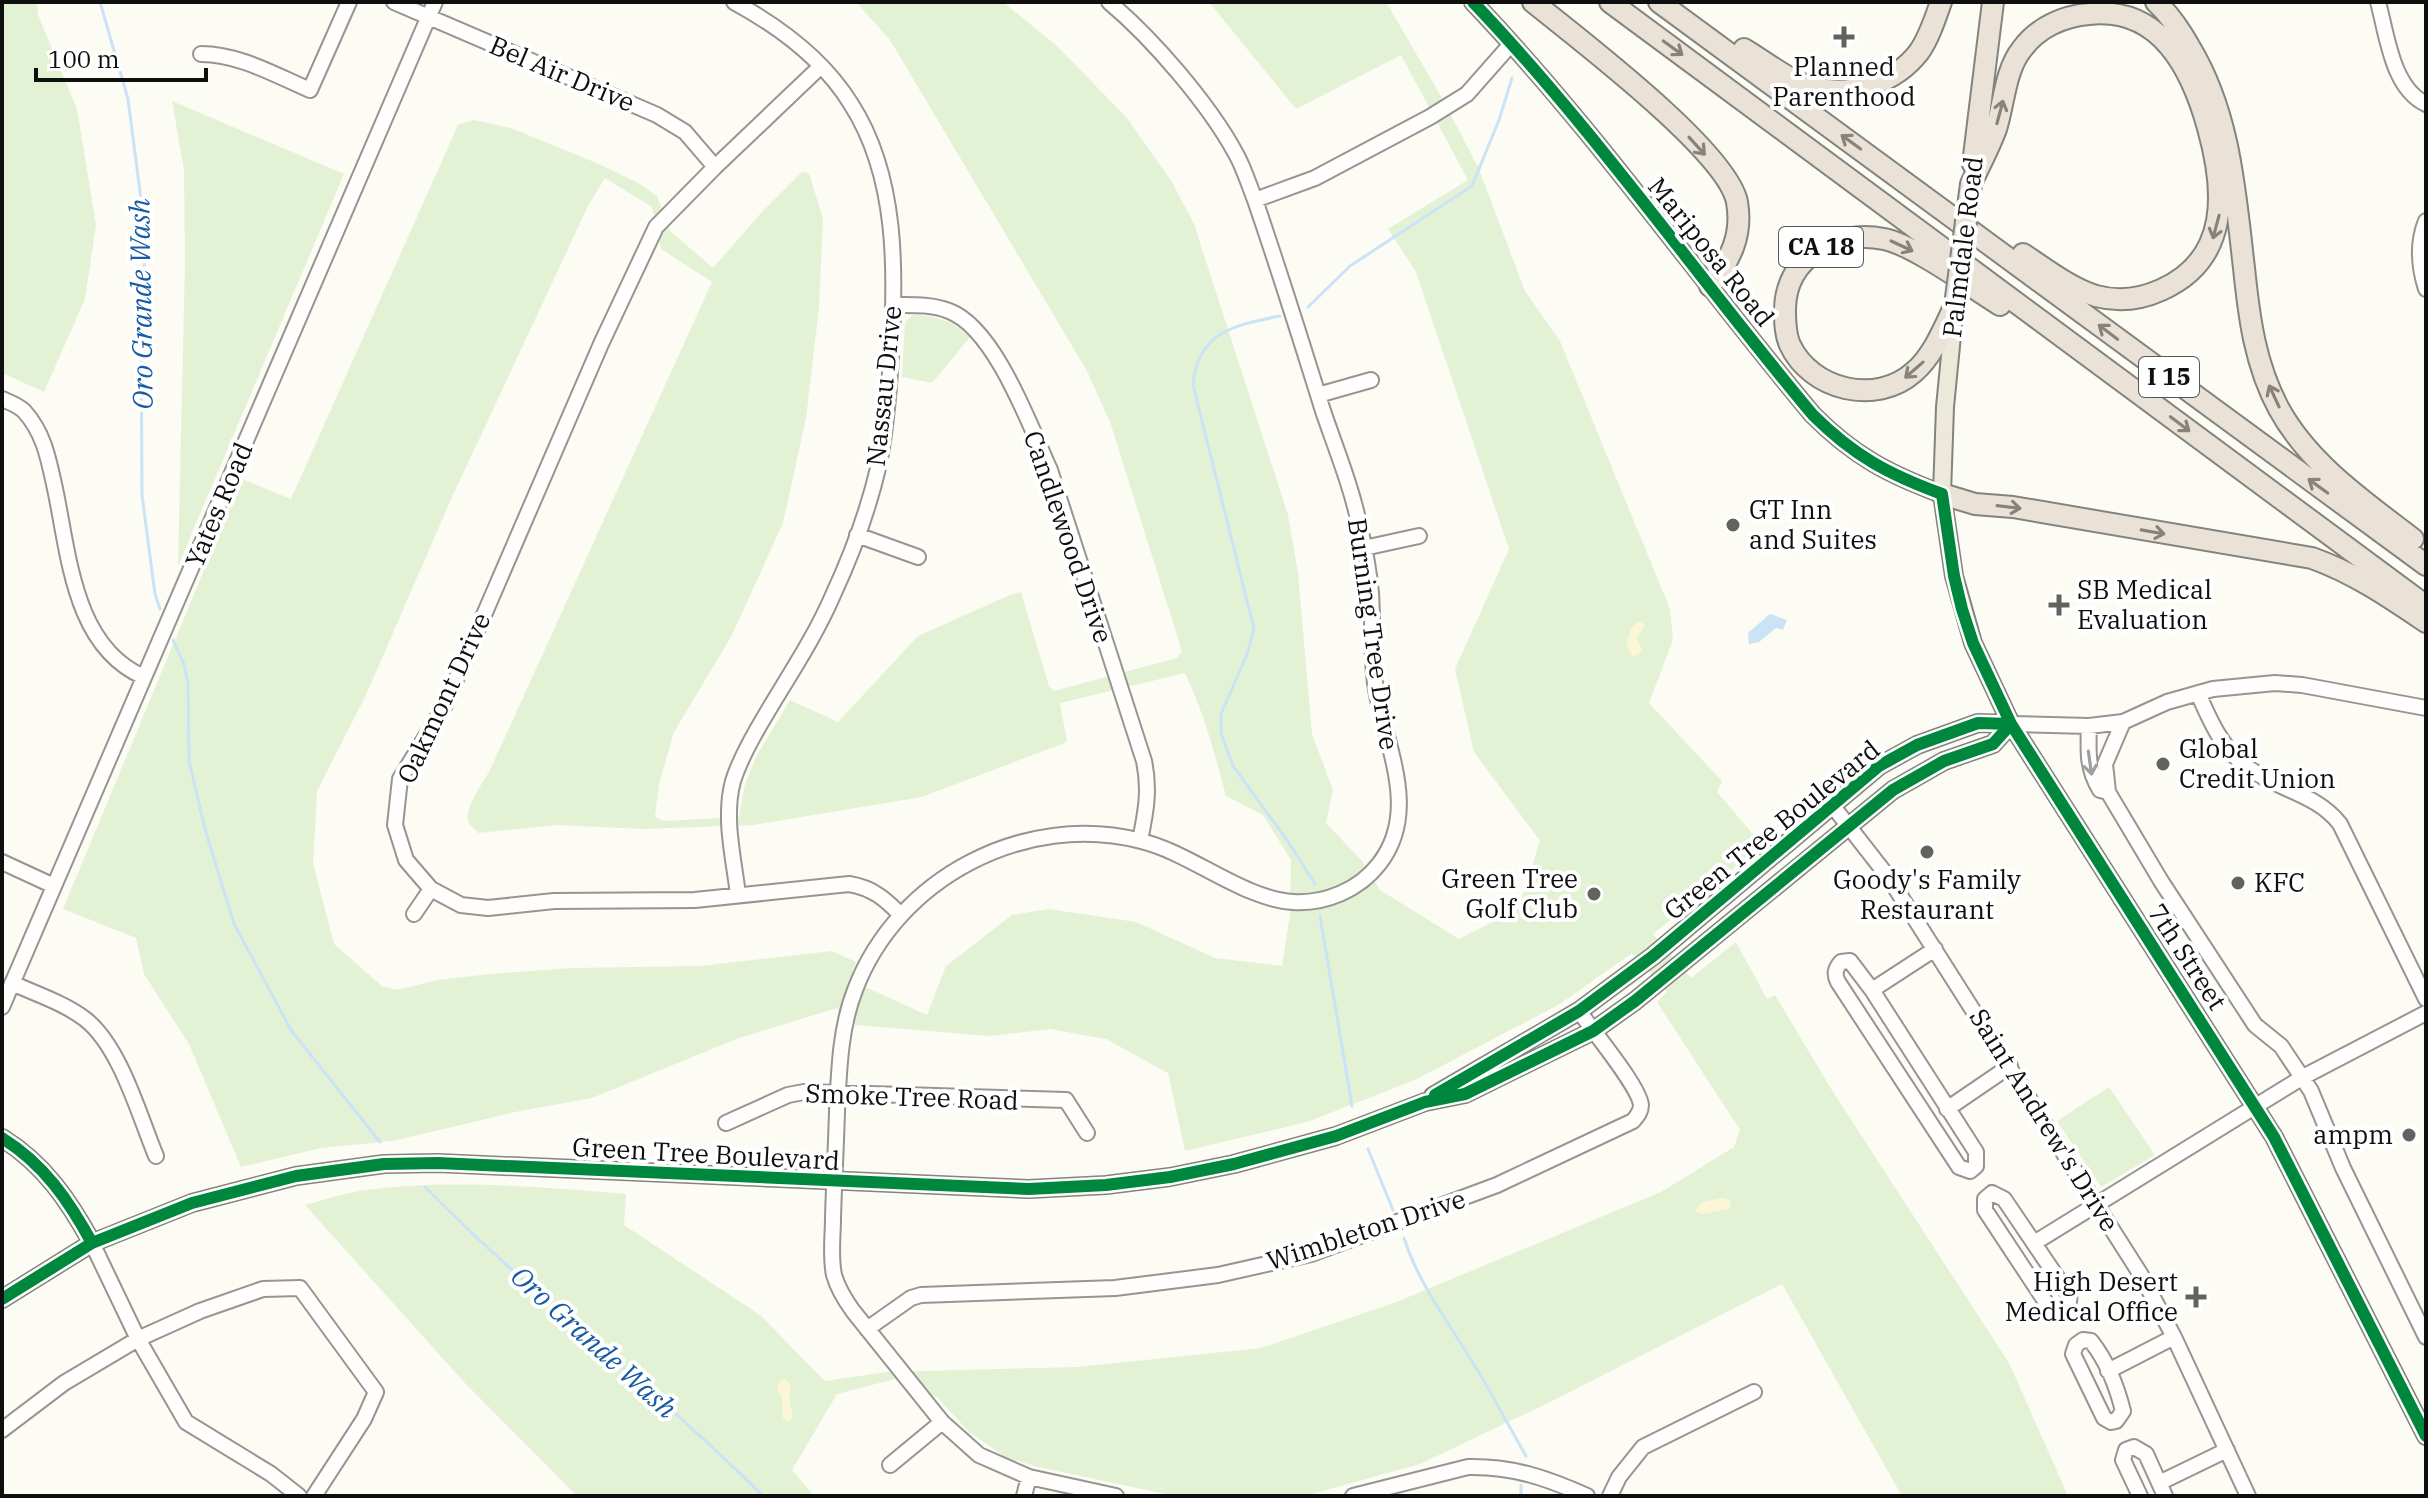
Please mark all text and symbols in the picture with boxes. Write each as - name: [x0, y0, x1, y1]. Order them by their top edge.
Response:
- marker: Planned Parenthood: [1833, 26, 1855, 48]
- street label: Bel Air Drive: [485, 27, 640, 119]
- scale bar: [36, 32, 206, 82]
- one-way arrow: [1662, 40, 1683, 57]
- text: 100 m: [48, 43, 120, 75]
- place label: Planned Parenthood: [1772, 49, 1916, 113]
- one-way arrow: [1993, 100, 2008, 126]
- one-way arrow: [1841, 134, 1862, 151]
- one-way arrow: [1688, 135, 1706, 155]
- street label: Palmdale Road: [1934, 154, 1990, 339]
- street label: Mariposa Road: [1641, 170, 1782, 333]
- water label: Oro Grande Wash: [120, 198, 161, 410]
- one-way arrow: [2207, 213, 2222, 239]
- road number: CA 18: [1779, 227, 1863, 267]
- one-way arrow: [1890, 239, 1914, 254]
- street label: Nassau Drive: [858, 304, 908, 468]
- one-way arrow: [2098, 324, 2119, 341]
- road number: I 15: [2139, 357, 2199, 397]
- one-way arrow: [1905, 361, 1925, 379]
- one-way arrow: [2266, 385, 2281, 409]
- one-way arrow: [2169, 415, 2190, 432]
- street label: Candlewood Drive: [1017, 426, 1121, 647]
- street label: Yates Road: [177, 437, 260, 572]
- one-way arrow: [2308, 478, 2329, 495]
- place label: GT Inn and Suites: [1749, 492, 1877, 556]
- one-way arrow: [1995, 500, 2022, 515]
- street label: Burning Tree Drive: [1341, 516, 1407, 752]
- marker: GT Inn and Suites: [1724, 516, 1742, 534]
- one-way arrow: [2140, 525, 2165, 540]
- place label: SB Medical Evaluation: [2077, 572, 2212, 636]
- marker: SB Medical Evaluation: [2048, 594, 2070, 616]
- street label: Oakmont Drive: [389, 607, 498, 789]
- place label: Global Credit Union: [2179, 731, 2336, 795]
- street label: Green Tree Boulevard: [1657, 732, 1886, 927]
- one-way arrow: [2083, 750, 2098, 776]
- marker: Global Credit Union: [2154, 755, 2172, 773]
- marker: Goody's Family Restaurant: [1918, 843, 1936, 861]
- place label: Green Tree Golf Club: [1441, 861, 1578, 925]
- place label: Goody's Family Restaurant: [1833, 862, 2021, 926]
- place label: KFC: [2254, 865, 2305, 899]
- marker: KFC: [2229, 874, 2247, 892]
- marker: Green Tree Golf Club: [1585, 885, 1603, 903]
- street label: 7th Street: [2141, 897, 2235, 1016]
- street label: Saint Andrew's Drive: [1962, 1002, 2127, 1237]
- street label: Smoke Tree Road: [805, 1075, 1019, 1117]
- place label: ampm: [2313, 1117, 2393, 1151]
- marker: ampm: [2400, 1126, 2418, 1144]
- street label: Green Tree Boulevard: [571, 1129, 841, 1177]
- street label: Wimbleton Drive: [1262, 1181, 1469, 1277]
- water label: Oro Grande Wash: [503, 1257, 686, 1426]
- place label: High Desert Medical Office: [2005, 1264, 2178, 1328]
- marker: High Desert Medical Office: [2185, 1286, 2207, 1308]

